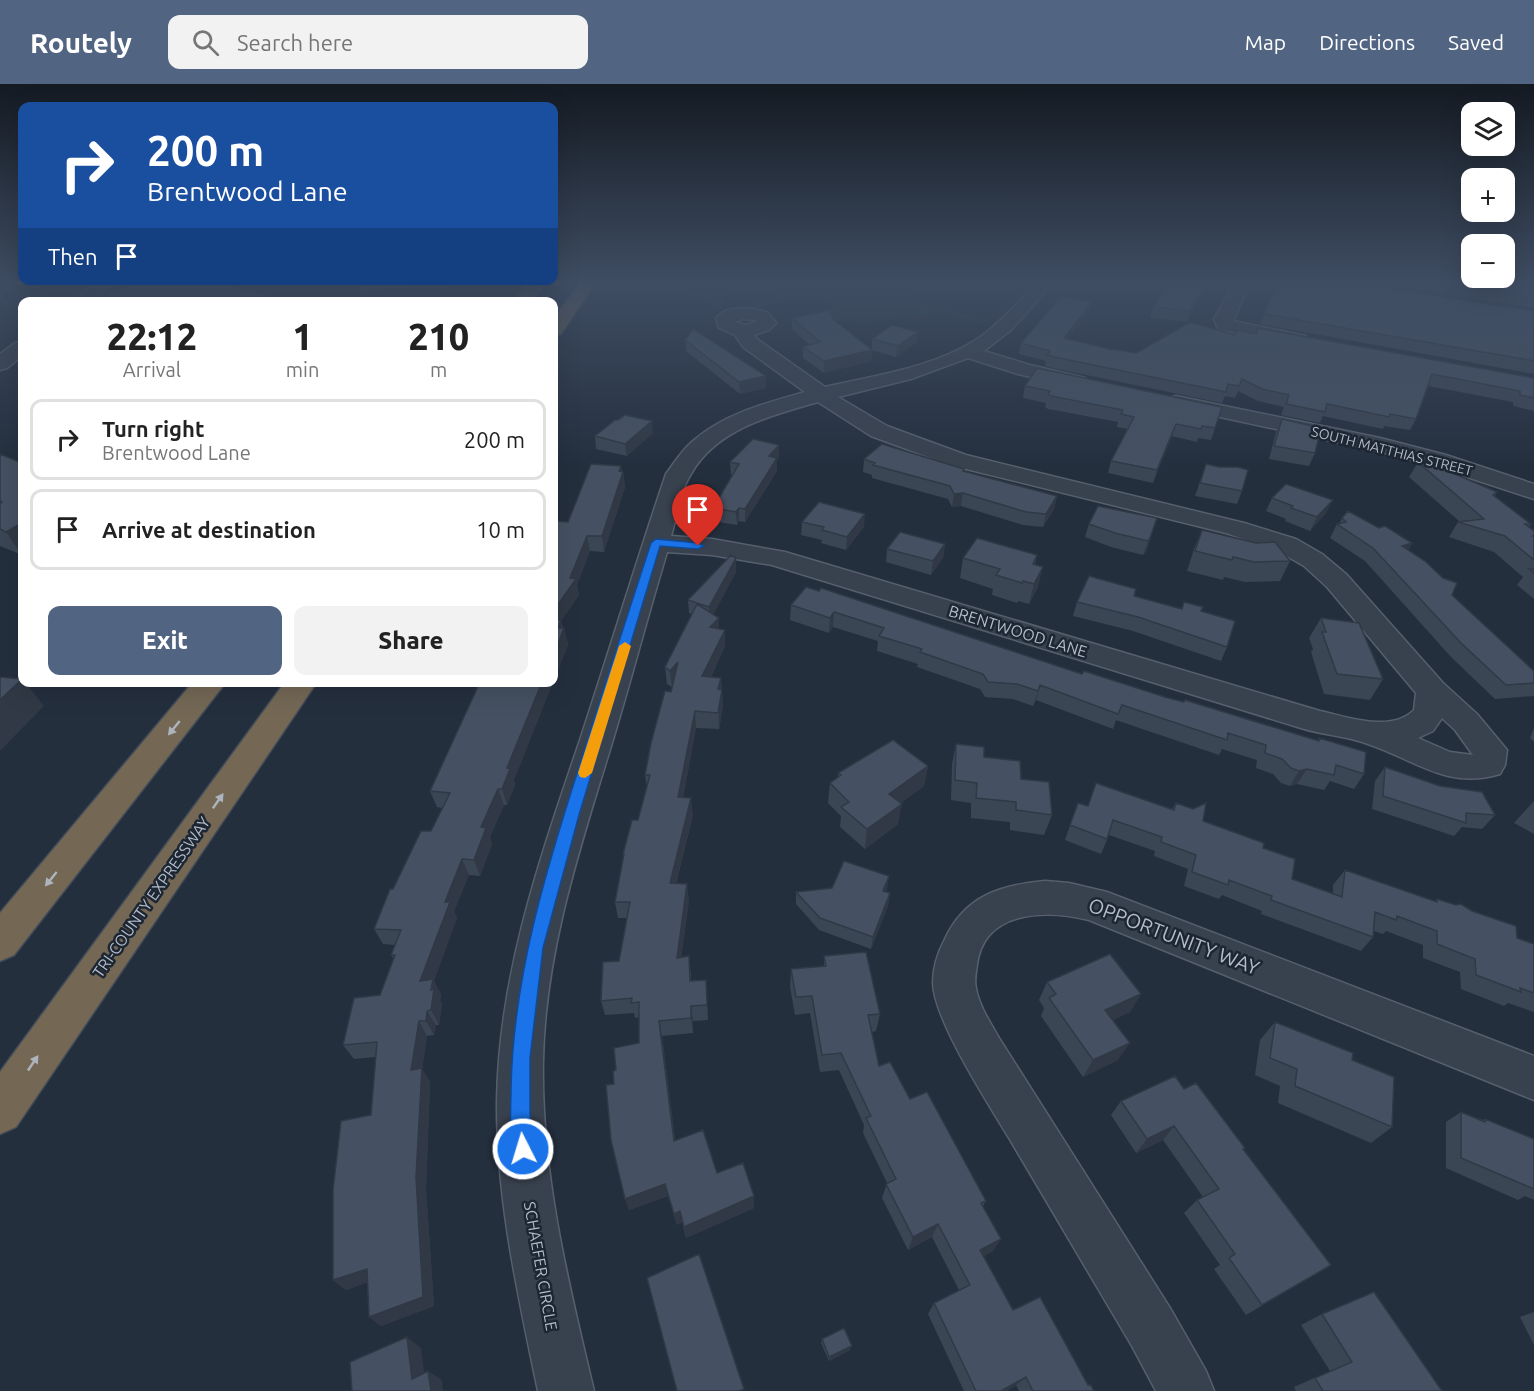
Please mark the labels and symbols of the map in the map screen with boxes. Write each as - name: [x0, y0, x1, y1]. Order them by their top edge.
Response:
- street label: SOUTH MATTHIAS STREET: [1310, 423, 1474, 479]
- pin: [672, 484, 723, 546]
- street label: BRENTWOOD LANE: [947, 601, 1089, 661]
- one-way arrow: [167, 720, 180, 736]
- one-way arrow: [212, 793, 223, 809]
- street label: TRI-COUNTY EXPRESSWAY: [89, 813, 214, 981]
- one-way arrow: [46, 872, 58, 887]
- street label: OPPORTUNITY WAY: [1085, 893, 1263, 979]
- one-way arrow: [27, 1055, 38, 1071]
- position arrow: [491, 1117, 555, 1181]
- street label: SCHAEFER CIRCLE: [521, 1200, 561, 1332]

